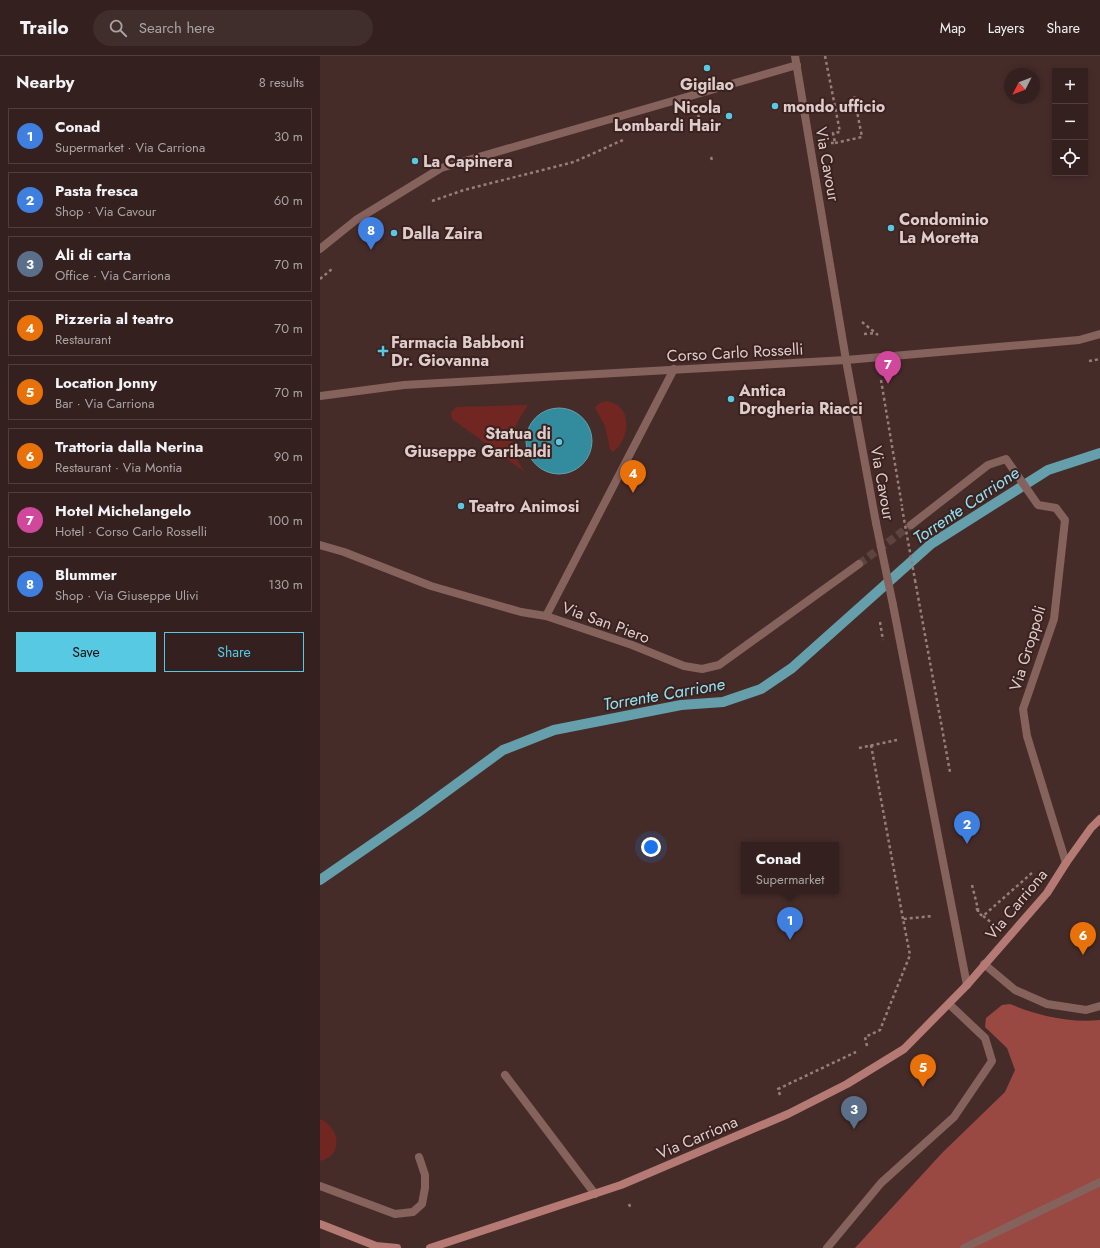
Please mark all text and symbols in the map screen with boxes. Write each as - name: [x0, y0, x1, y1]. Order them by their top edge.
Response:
- search box: [93, 10, 373, 46]
- text: Trailo: [20, 14, 69, 41]
- icon: search: [107, 17, 129, 39]
- text: Search here: [139, 17, 215, 39]
- text: Map: [940, 18, 966, 38]
- text: Layers: [988, 18, 1024, 38]
- text: Share: [1046, 18, 1080, 38]
- marker: Gigilao: [702, 63, 712, 73]
- north arrow: [1004, 68, 1040, 104]
- map controls: [1052, 68, 1088, 176]
- button: +: [1052, 68, 1088, 104]
- text: Nearby: [16, 70, 74, 94]
- text: 8 results: [259, 73, 304, 92]
- place label: Gigilao: [680, 73, 734, 96]
- place label: mondo ufficio: [783, 95, 885, 118]
- place label: Nicola Lombardi Hair: [614, 96, 721, 137]
- marker: mondo ufficio: [770, 101, 780, 111]
- button: −: [1052, 104, 1088, 140]
- marker: Nicola Lombardi Hair: [724, 111, 734, 121]
- text: Conad: [55, 116, 100, 138]
- street label: Via Cavour: [810, 125, 845, 204]
- text: 1: [27, 127, 33, 146]
- text: 30 m: [274, 127, 303, 146]
- text: Supermarket · Via Carriona: [55, 138, 205, 157]
- button: locate: [1052, 140, 1088, 176]
- place label: La Capinera: [423, 150, 513, 173]
- marker: La Capinera: [410, 156, 420, 166]
- text: Pasta fresca: [55, 180, 138, 202]
- text: 2: [26, 191, 34, 210]
- text: 60 m: [274, 191, 303, 210]
- text: Shop · Via Cavour: [55, 202, 156, 221]
- place label: Condominio La Moretta: [899, 208, 989, 249]
- pin: 8: [358, 217, 384, 250]
- place label: Dalla Zaira: [402, 222, 483, 245]
- marker: Condominio La Moretta: [886, 223, 896, 233]
- marker: Dalla Zaira: [389, 228, 399, 238]
- text: Ali di carta: [55, 244, 131, 266]
- text: 3: [26, 255, 34, 274]
- text: 70 m: [274, 255, 303, 274]
- text: Office · Via Carriona: [55, 266, 170, 285]
- text: Pizzeria al teatro: [55, 308, 174, 330]
- text: 4: [25, 319, 35, 338]
- text: 70 m: [274, 319, 303, 338]
- text: Restaurant: [55, 330, 111, 349]
- place label: Farmacia Babboni Dr. Giovanna: [391, 331, 524, 372]
- street label: Corso Carlo Rosselli: [666, 337, 804, 368]
- marker: Farmacia Babboni Dr. Giovanna: [378, 346, 388, 356]
- pin: 7: [875, 351, 901, 384]
- text: Location Jonny: [55, 372, 157, 394]
- place label: Antica Drogheria Riacci: [738, 379, 863, 420]
- text: 5: [26, 383, 34, 402]
- text: 70 m: [274, 383, 303, 402]
- text: Bar · Via Carriona: [55, 394, 154, 413]
- marker: Antica Drogheria Riacci: [726, 394, 736, 404]
- place label: Statua di Giuseppe Garibaldi: [404, 422, 551, 463]
- text: Trattoria dalla Nerina: [55, 436, 203, 458]
- marker: Statua di Giuseppe Garibaldi: [554, 437, 564, 447]
- street label: Via Cavour: [865, 444, 900, 523]
- text: 6: [26, 447, 34, 466]
- text: 90 m: [274, 447, 303, 466]
- text: Restaurant · Via Montia: [55, 458, 182, 477]
- pin: 4: [620, 460, 646, 493]
- water label: Torrente Carrione: [908, 460, 1024, 549]
- place label: Teatro Animosi: [469, 495, 579, 518]
- text: Hotel Michelangelo: [55, 500, 191, 522]
- marker: Teatro Animosi: [456, 501, 466, 511]
- text: 7: [26, 511, 34, 530]
- text: 100 m: [268, 511, 303, 530]
- text: Hotel · Corso Carlo Rosselli: [55, 522, 207, 541]
- text: Blummer: [55, 564, 117, 586]
- text: 8: [26, 575, 34, 594]
- text: 130 m: [268, 575, 303, 594]
- text: Shop · Via Giuseppe Ulivi: [55, 586, 199, 605]
- street label: Via San Piero: [559, 596, 653, 649]
- street label: Via Groppoli: [1004, 603, 1051, 694]
- button: Save: [16, 632, 156, 672]
- button: Share: [164, 632, 304, 672]
- water label: Torrente Carrione: [601, 671, 727, 717]
- pin: 2: [954, 811, 980, 844]
- your location: [641, 837, 661, 857]
- popup: [741, 842, 839, 894]
- text: Conad: [756, 848, 801, 870]
- street label: Via Carriona: [980, 864, 1053, 945]
- text: Supermarket: [756, 870, 824, 889]
- pin: 1: [777, 907, 803, 940]
- pin: 6: [1070, 922, 1096, 955]
- pin: 5: [910, 1054, 936, 1087]
- pin: 3: [841, 1096, 867, 1129]
- street label: Via Carriona: [653, 1110, 741, 1165]

